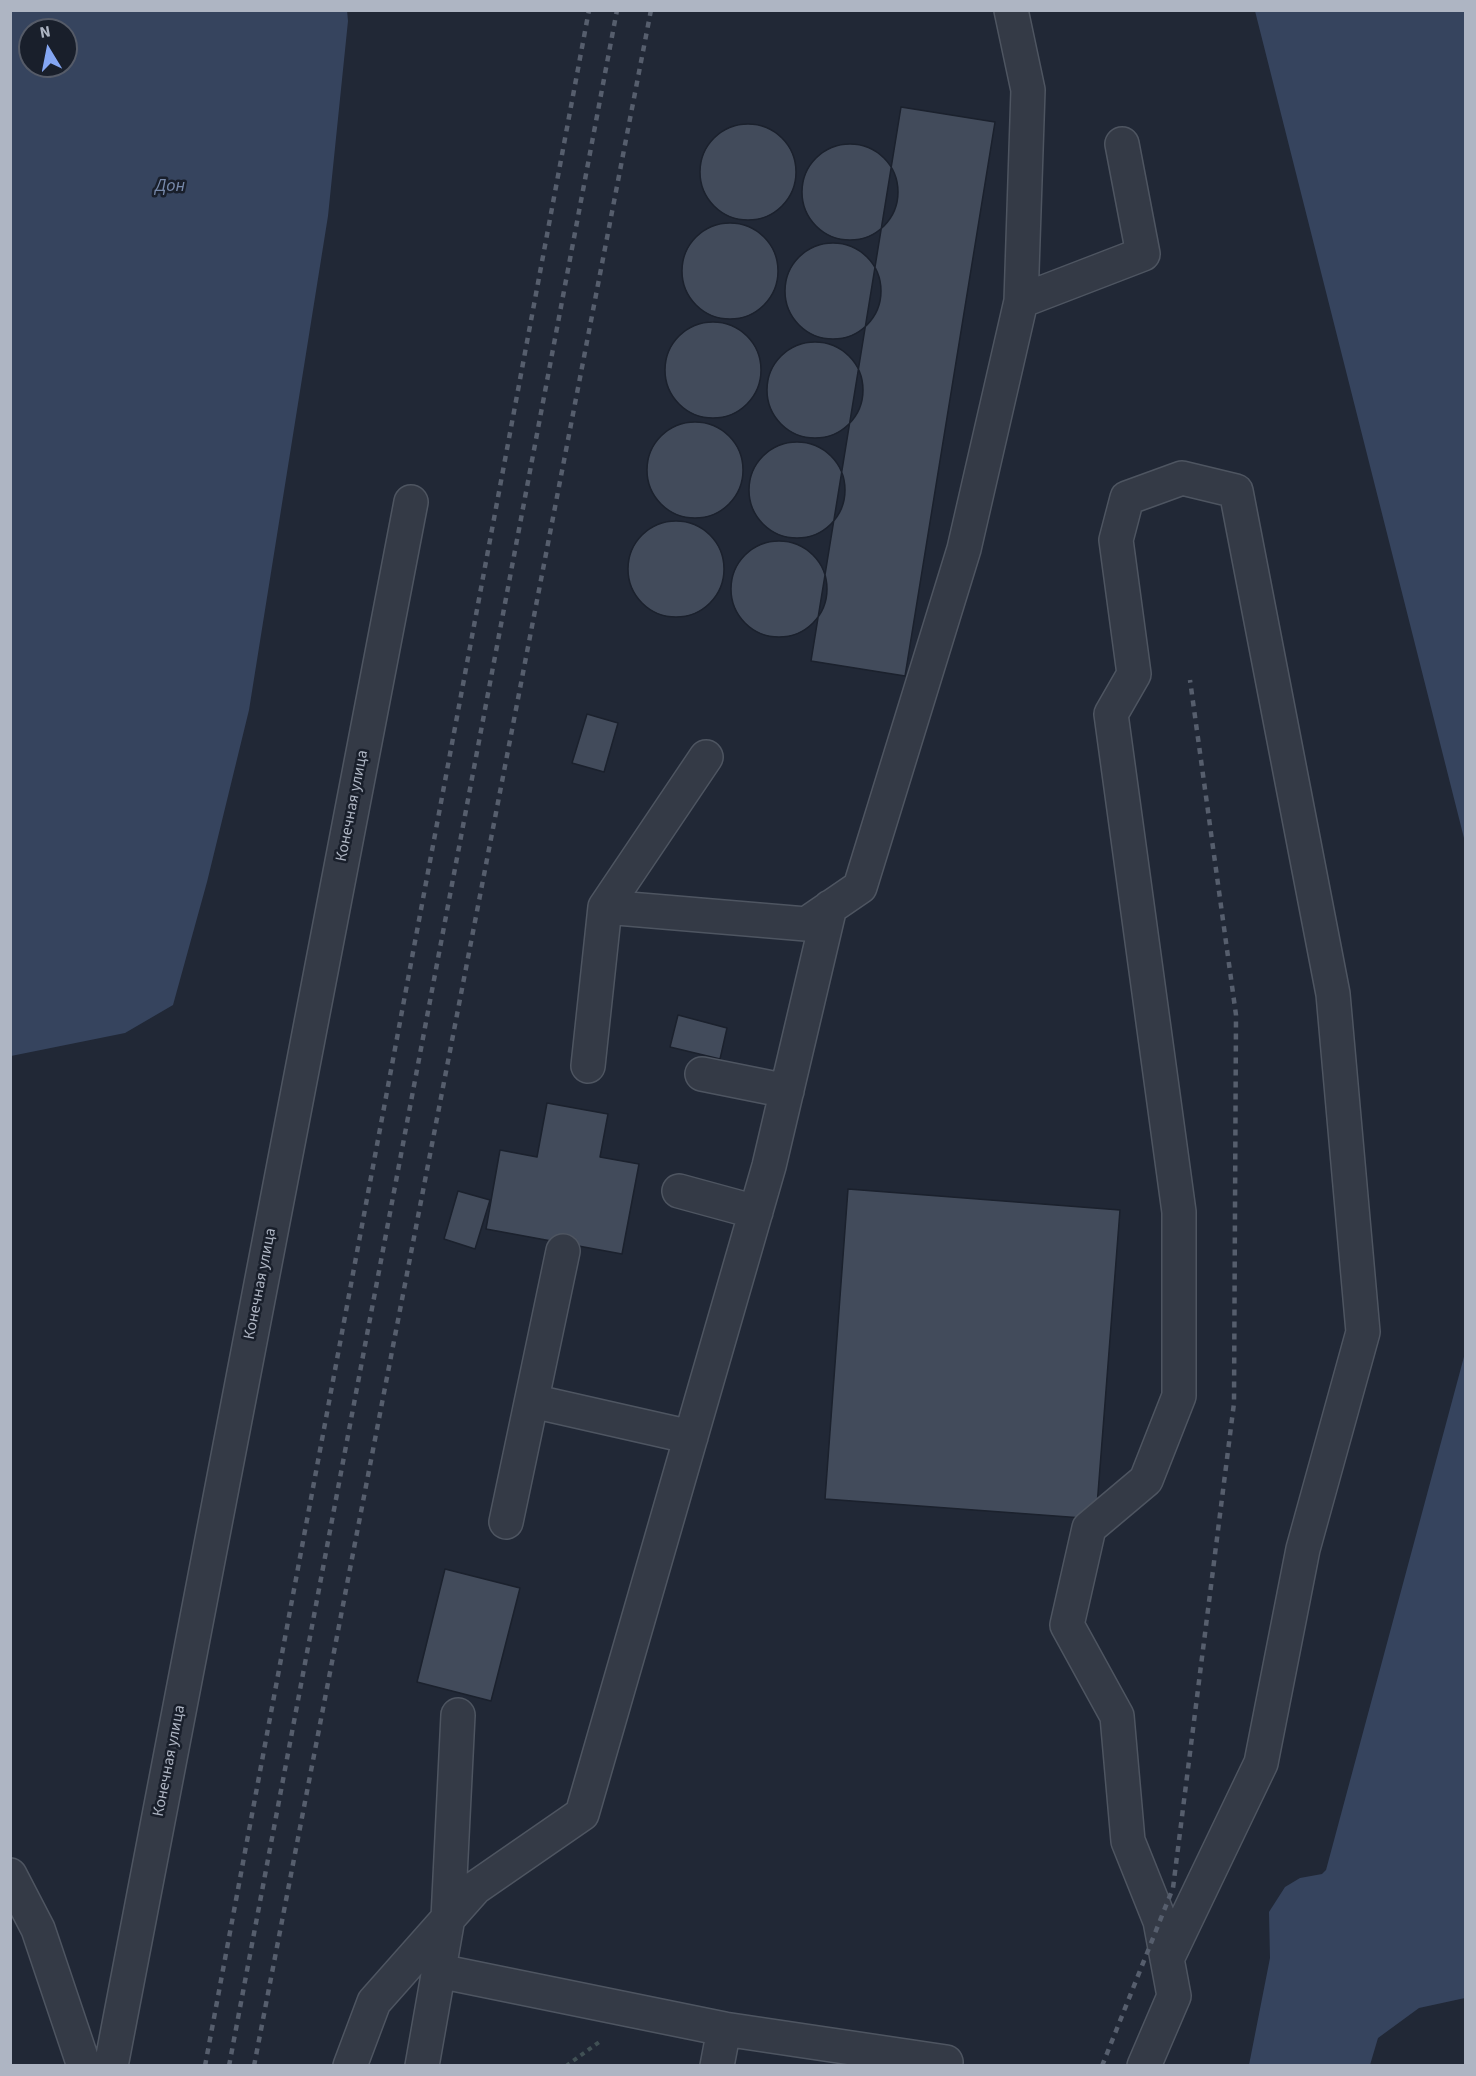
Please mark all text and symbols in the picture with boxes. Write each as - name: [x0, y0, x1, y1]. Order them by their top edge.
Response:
- north arrow: [18, 18, 78, 78]
- text: N: [38, 20, 52, 44]
- water label: Дон: [155, 176, 185, 198]
- street label: Конечная улица: [333, 749, 373, 863]
- street label: Конечная улица: [241, 1227, 281, 1341]
- street label: Конечная улица: [150, 1704, 190, 1818]

